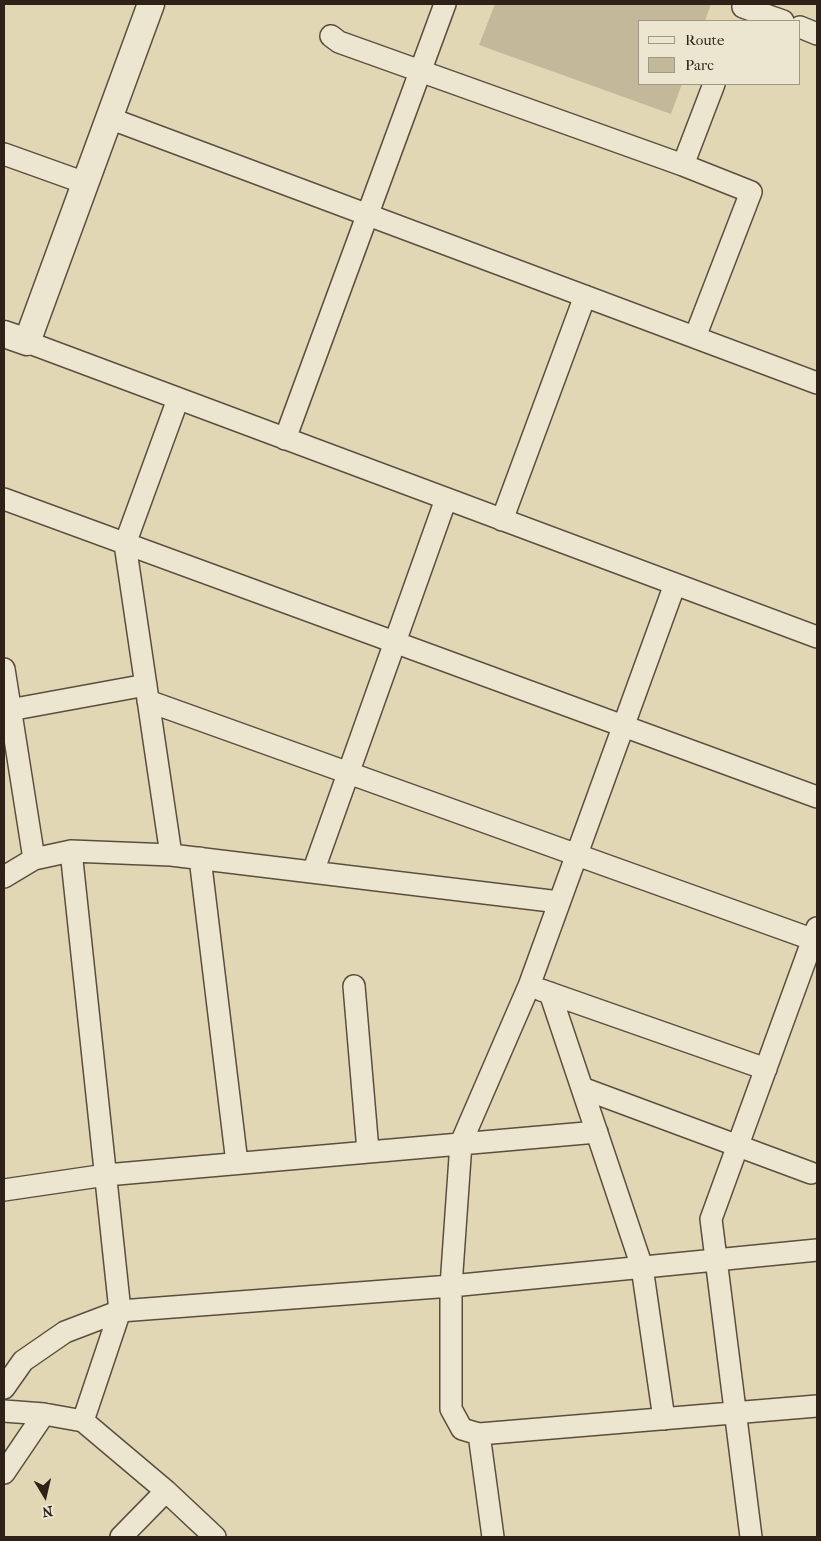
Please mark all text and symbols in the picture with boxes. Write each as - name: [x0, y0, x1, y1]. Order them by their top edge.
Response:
- legend: [638, 20, 801, 85]
- text: Route: [685, 31, 724, 49]
- text: Parc: [685, 56, 714, 74]
- north arrow: [20, 1471, 70, 1521]
- text: N: [41, 1502, 54, 1521]

